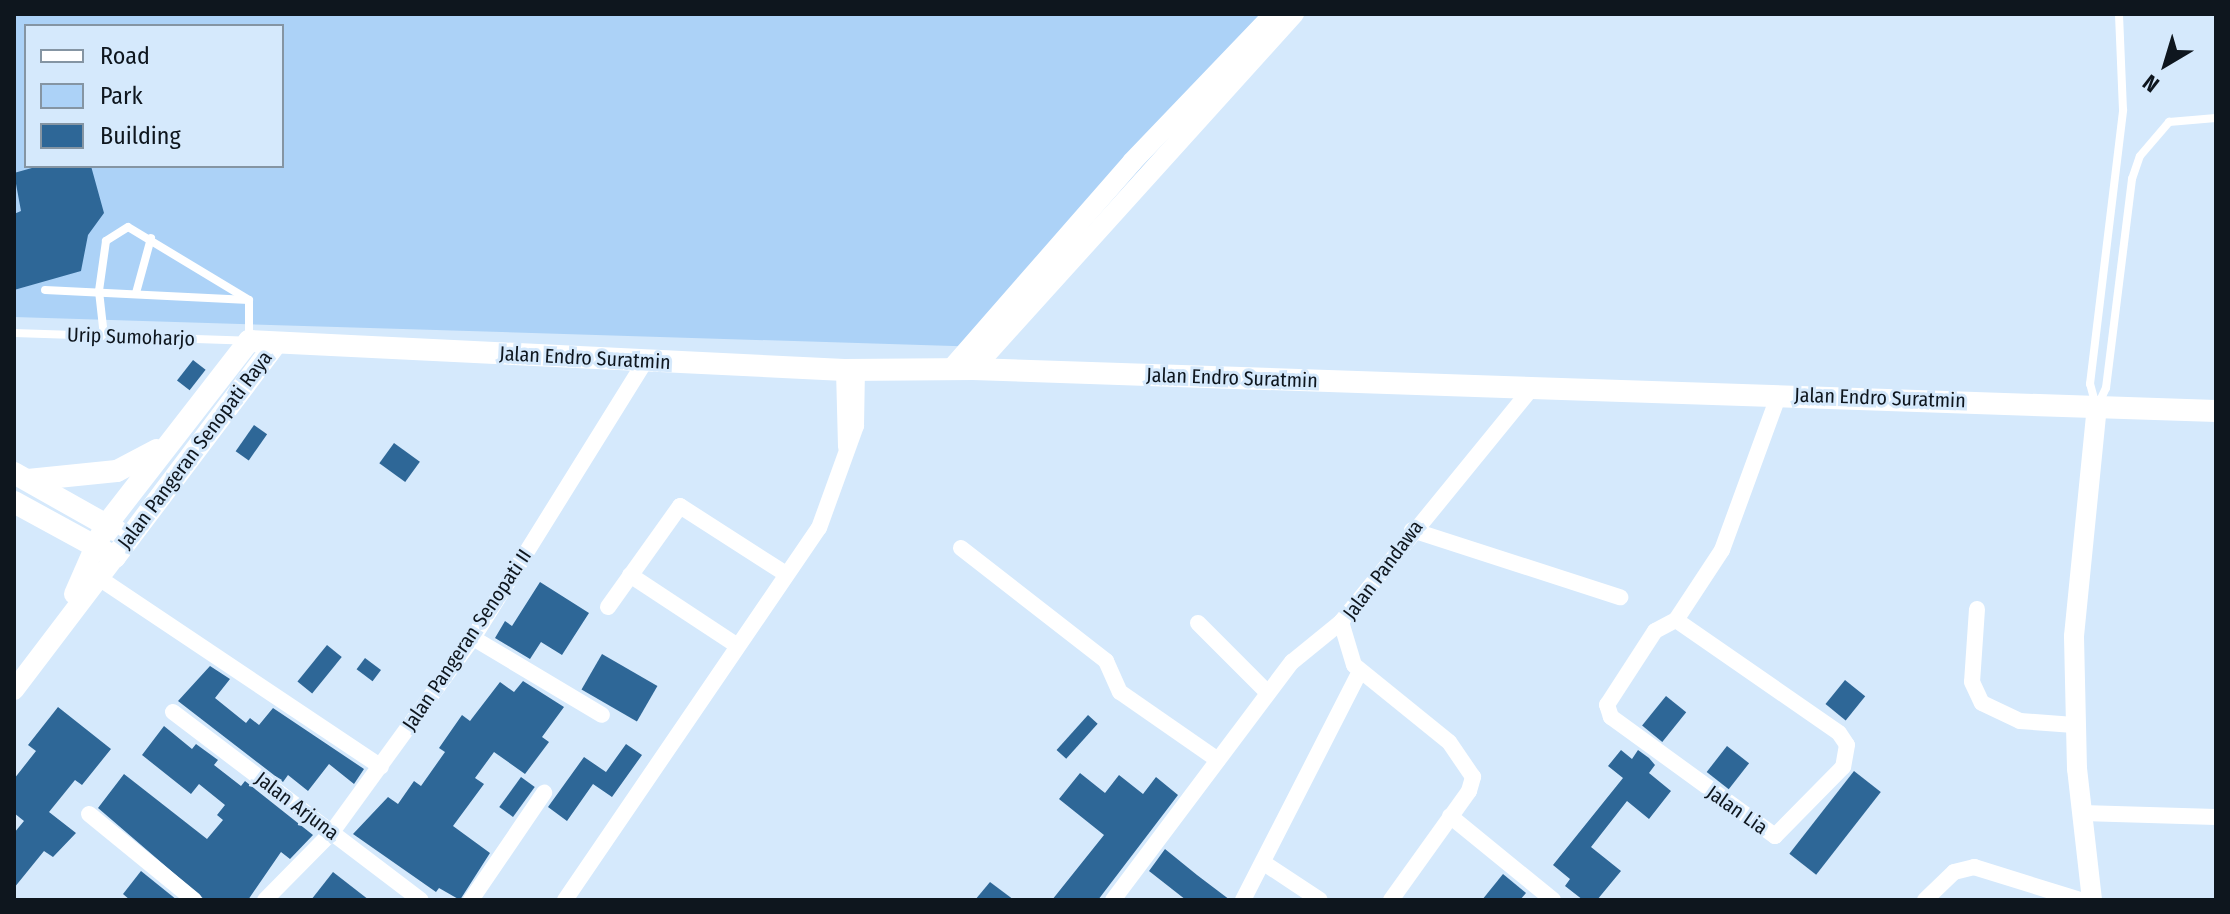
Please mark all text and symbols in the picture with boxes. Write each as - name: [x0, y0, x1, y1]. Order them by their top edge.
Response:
- legend: [24, 24, 284, 168]
- north arrow: [2126, 24, 2206, 104]
- text: Road: [100, 42, 150, 70]
- text: N: [2137, 69, 2164, 98]
- text: Park: [100, 82, 143, 110]
- text: Building: [100, 122, 181, 150]
- street label: Urip Sumoharjo: [67, 323, 195, 351]
- street label: Jalan Endro Suratmin: [499, 342, 671, 374]
- street label: Jalan Pangeran Senopati Raya: [113, 346, 277, 554]
- street label: Jalan Endro Suratmin: [1146, 363, 1318, 393]
- street label: Jalan Endro Suratmin: [1794, 383, 1966, 413]
- street label: Jalan Pandawa: [1338, 516, 1428, 624]
- street label: Jalan Pangeran Senopati II: [397, 545, 537, 735]
- street label: Jalan Arjuna: [250, 767, 344, 845]
- street label: Jalan Lia: [1702, 780, 1772, 840]

